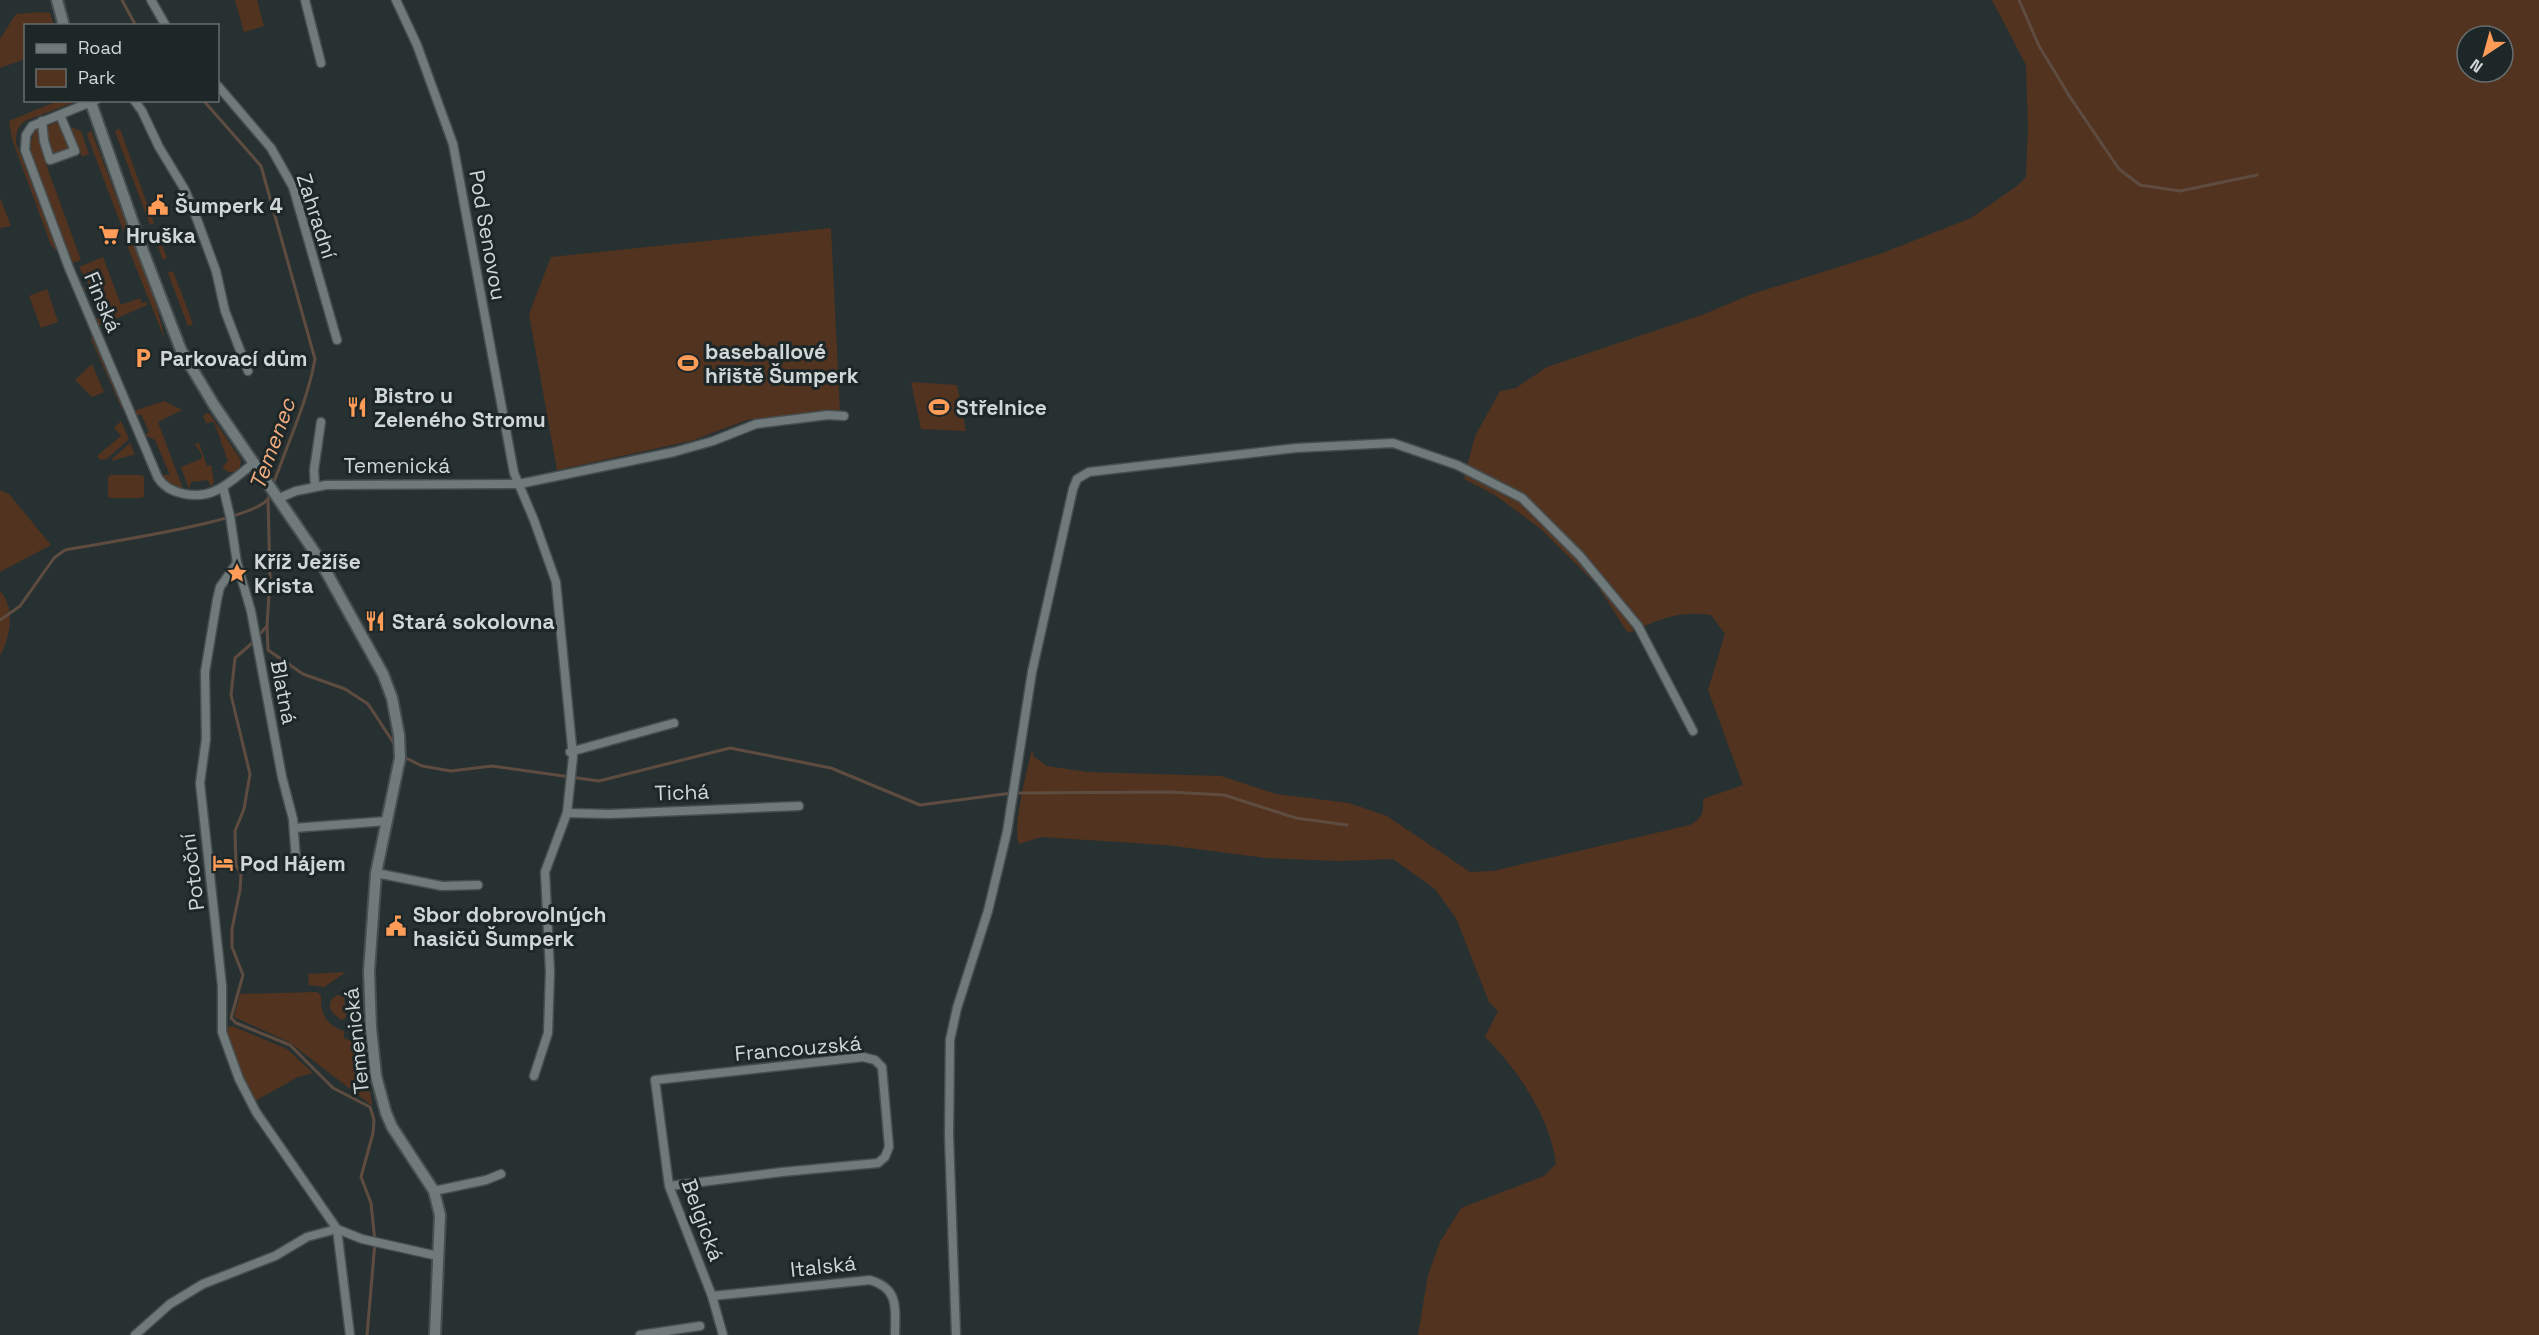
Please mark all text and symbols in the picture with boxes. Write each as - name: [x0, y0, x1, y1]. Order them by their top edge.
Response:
- legend: [24, 24, 219, 102]
- north arrow: [2455, 24, 2515, 84]
- text: Road: [78, 36, 122, 59]
- text: N: [2466, 54, 2487, 77]
- text: Park: [78, 66, 116, 89]
- street label: Pod Senovou: [463, 168, 513, 302]
- street label: Zahradní: [291, 170, 344, 263]
- place label: Šumperk 4: [175, 192, 283, 219]
- public building icon: Šumperk 4: [146, 193, 170, 217]
- place label: Hruška: [126, 222, 196, 249]
- supermarket icon: Hruška: [97, 223, 121, 247]
- street label: Finská: [78, 267, 128, 337]
- place label: baseballové hřiště Šumperk: [705, 338, 859, 389]
- place label: Parkovací dům: [160, 345, 307, 372]
- parking icon: Parkovací dům: [131, 346, 155, 370]
- sports icon: baseballové hřiště Šumperk: [676, 351, 700, 375]
- place label: Bistro u Zeleného Stromu: [374, 382, 546, 433]
- water label: Temenec: [243, 394, 302, 494]
- place label: Střelnice: [956, 394, 1047, 421]
- restaurant icon: Bistro u Zeleného Stromu: [345, 395, 369, 419]
- sports icon: Střelnice: [927, 395, 951, 419]
- street label: Temenická: [344, 452, 450, 479]
- place label: Kříž Ježíše Krista: [254, 548, 361, 599]
- place icon: Kříž Ježíše Krista: [225, 561, 249, 585]
- place label: Stará sokolovna: [392, 608, 555, 635]
- restaurant icon: Stará sokolovna: [363, 609, 387, 633]
- street label: Blatná: [265, 657, 303, 727]
- street label: Tichá: [654, 778, 710, 806]
- street label: Potoční: [174, 831, 210, 912]
- place label: Pod Hájem: [240, 850, 346, 877]
- hotel icon: Pod Hájem: [211, 851, 235, 875]
- place label: Sbor dobrovolných hasičů Šumperk: [413, 901, 606, 952]
- public building icon: Sbor dobrovolných hasičů Šumperk: [384, 914, 408, 938]
- street label: Temenická: [337, 986, 375, 1096]
- street label: Francouzská: [733, 1029, 863, 1067]
- street label: Belgická: [676, 1175, 730, 1265]
- street label: Italská: [789, 1249, 857, 1283]

